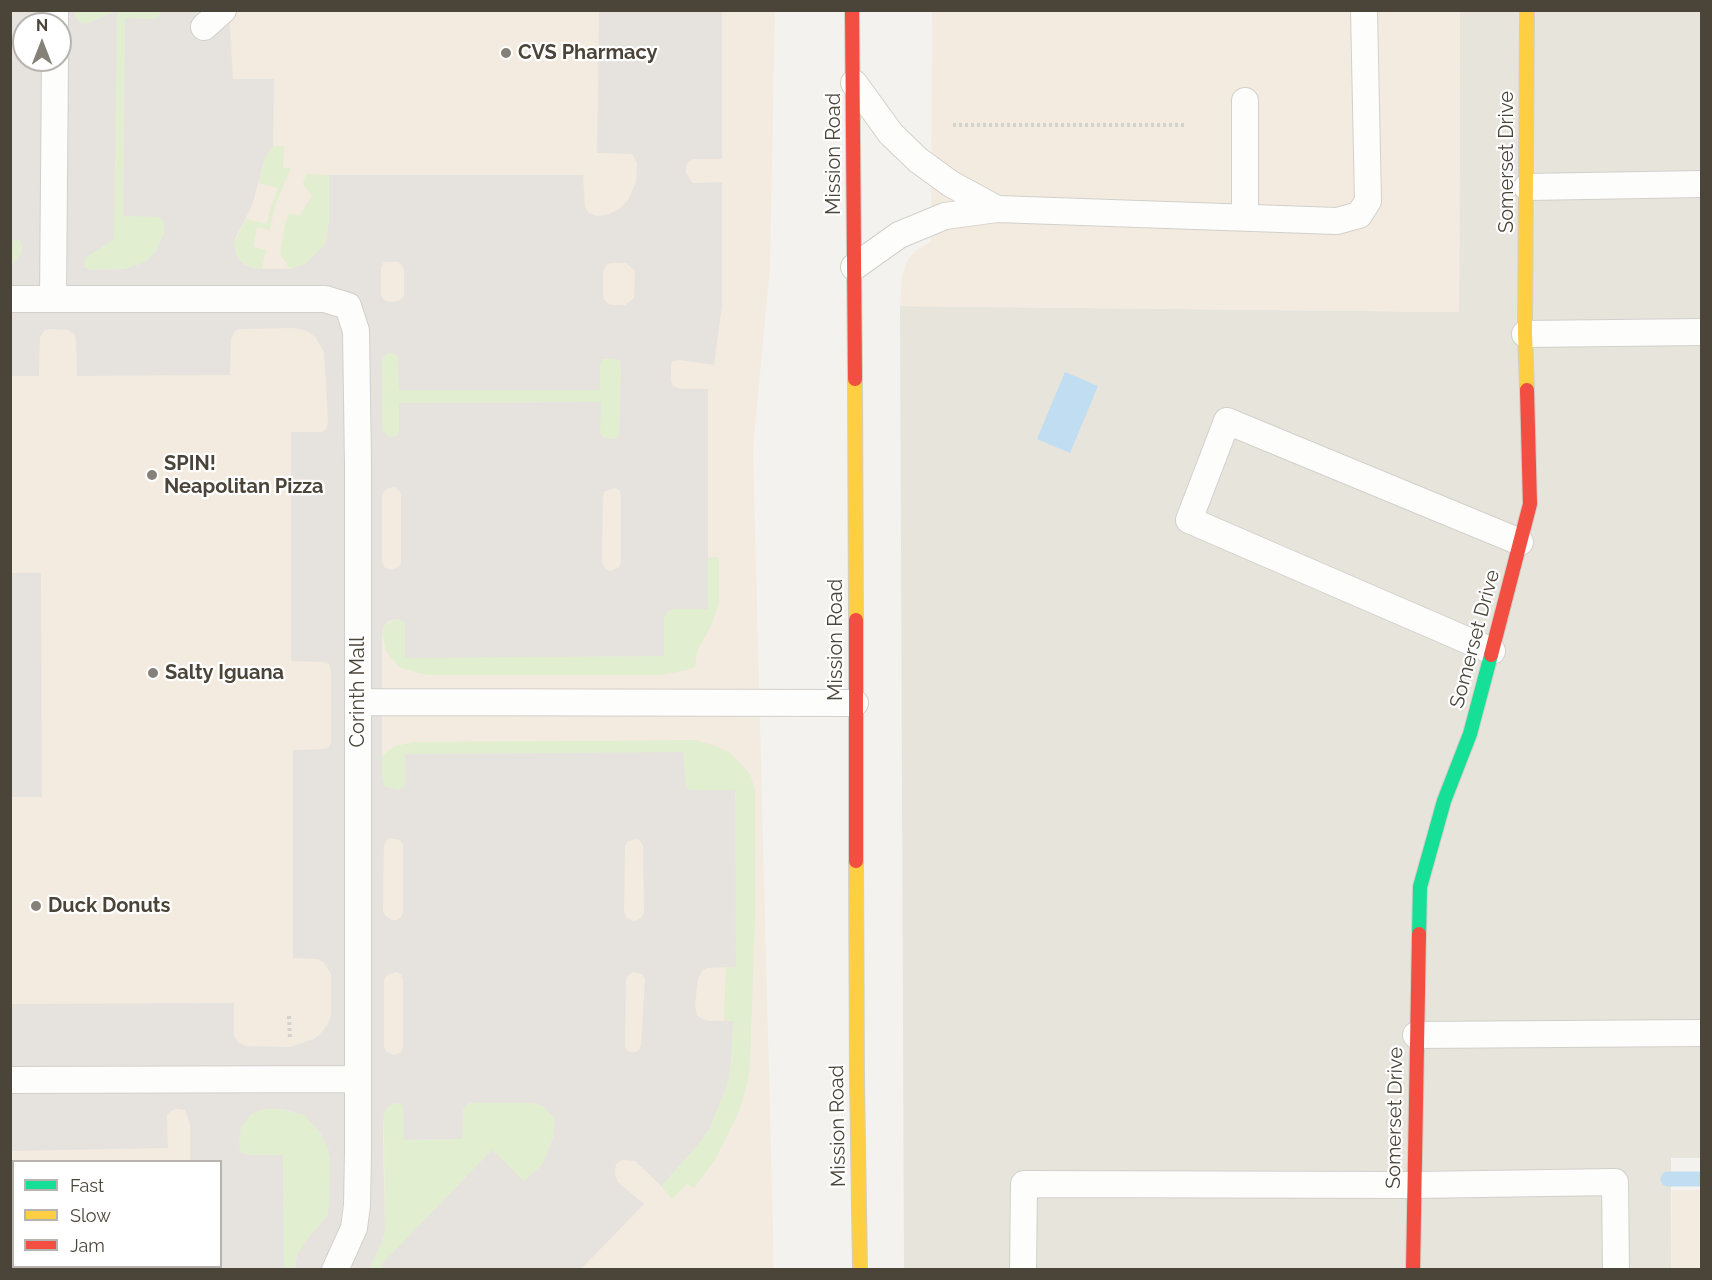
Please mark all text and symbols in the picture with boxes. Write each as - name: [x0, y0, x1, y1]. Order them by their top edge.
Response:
- north arrow: [12, 12, 72, 72]
- text: N: [36, 16, 48, 35]
- place label: CVS Pharmacy: [518, 41, 658, 65]
- marker: CVS Pharmacy: [499, 46, 513, 60]
- street label: Somerset Drive: [1495, 91, 1519, 233]
- street label: Mission Road: [822, 93, 846, 215]
- place label: SPIN! Neapolitan Pizza: [164, 452, 324, 499]
- marker: SPIN! Neapolitan Pizza: [145, 468, 159, 482]
- street label: Somerset Drive: [1445, 567, 1505, 711]
- street label: Mission Road: [824, 579, 848, 701]
- street label: Corinth Mall: [346, 636, 370, 748]
- place label: Salty Iguana: [165, 661, 284, 685]
- marker: Salty Iguana: [146, 666, 160, 680]
- place label: Duck Donuts: [48, 894, 170, 918]
- marker: Duck Donuts: [29, 899, 43, 913]
- street label: Somerset Drive: [1382, 1047, 1408, 1189]
- street label: Mission Road: [825, 1065, 851, 1187]
- legend: [12, 1160, 222, 1268]
- text: Fast: [70, 1175, 104, 1196]
- text: Slow: [70, 1205, 111, 1226]
- text: Jam: [70, 1235, 105, 1256]

